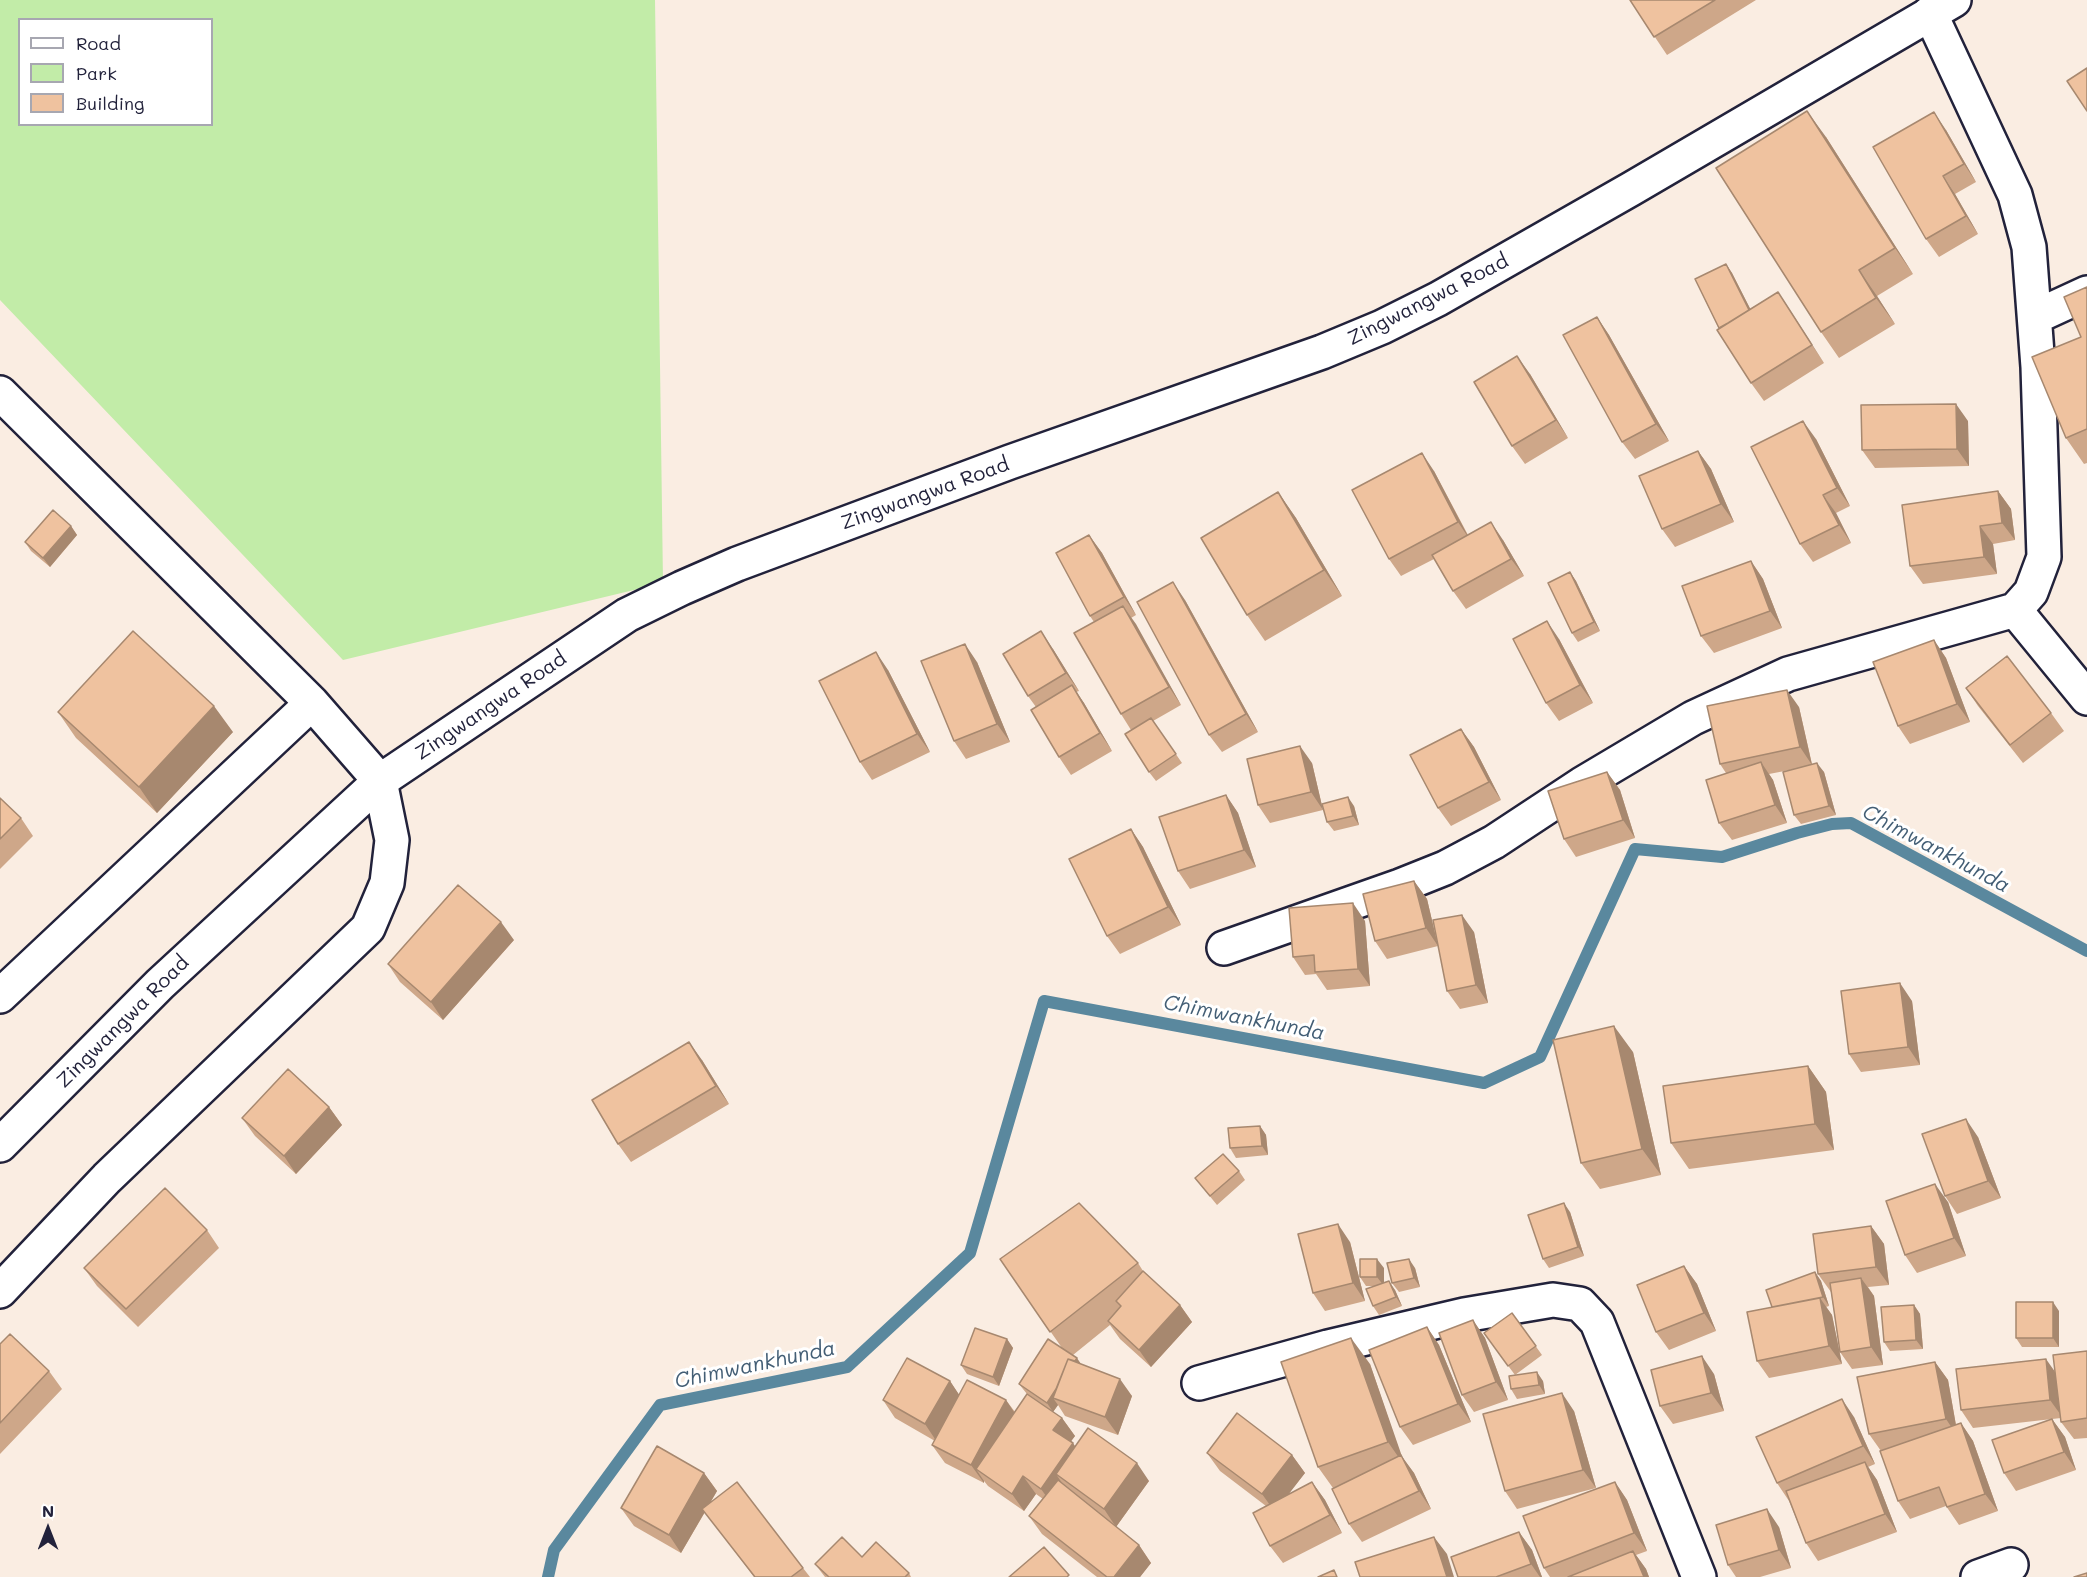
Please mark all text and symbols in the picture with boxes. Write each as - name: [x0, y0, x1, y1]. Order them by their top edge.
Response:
- legend: [18, 18, 213, 126]
- text: Road: [76, 31, 121, 55]
- text: Park: [76, 61, 117, 85]
- text: Building: [76, 91, 144, 115]
- street label: Zingwangwa Road: [1344, 249, 1512, 351]
- street label: Zingwangwa Road: [838, 452, 1012, 536]
- street label: Zingwangwa Road: [411, 647, 571, 765]
- water label: Chimwankhunda: [1858, 799, 2014, 899]
- street label: Zingwangwa Road: [52, 951, 194, 1093]
- water label: Chimwankhunda: [1161, 990, 1327, 1046]
- water label: Chimwankhunda: [672, 1336, 838, 1394]
- north arrow: [18, 1499, 78, 1559]
- text: N: [42, 1500, 54, 1521]

